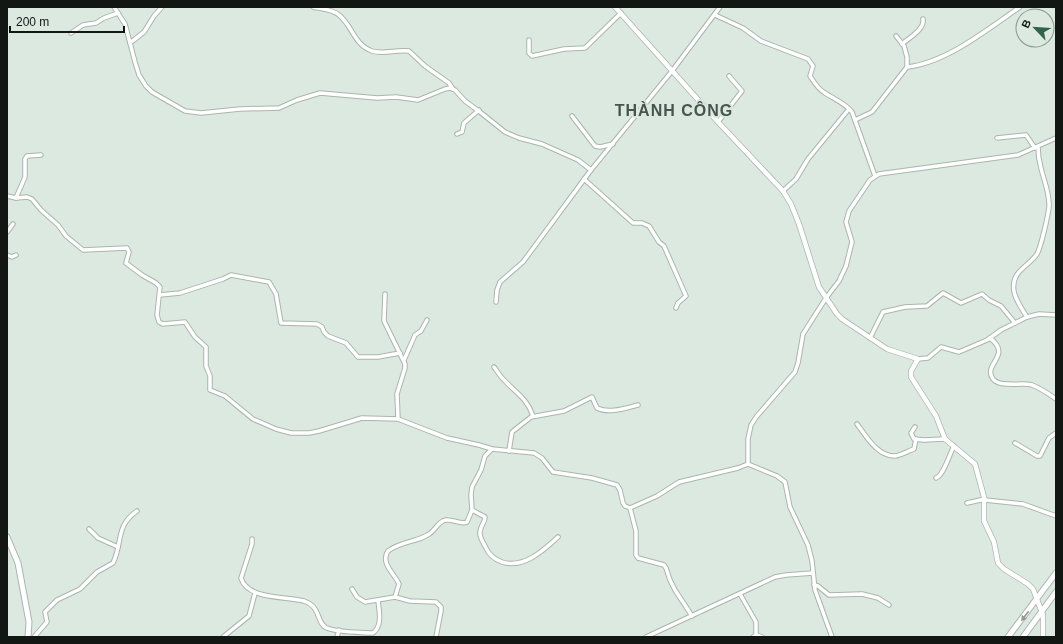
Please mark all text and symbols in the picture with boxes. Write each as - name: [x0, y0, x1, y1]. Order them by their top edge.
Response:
- scale bar: [10, 8, 124, 34]
- north arrow: [1015, 8, 1055, 48]
- text: 200 m: [16, 15, 49, 29]
- text: B: [1019, 18, 1033, 30]
- district label: THÀNH CÔNG: [615, 101, 733, 119]
- one-way arrow: [1020, 610, 1029, 621]

